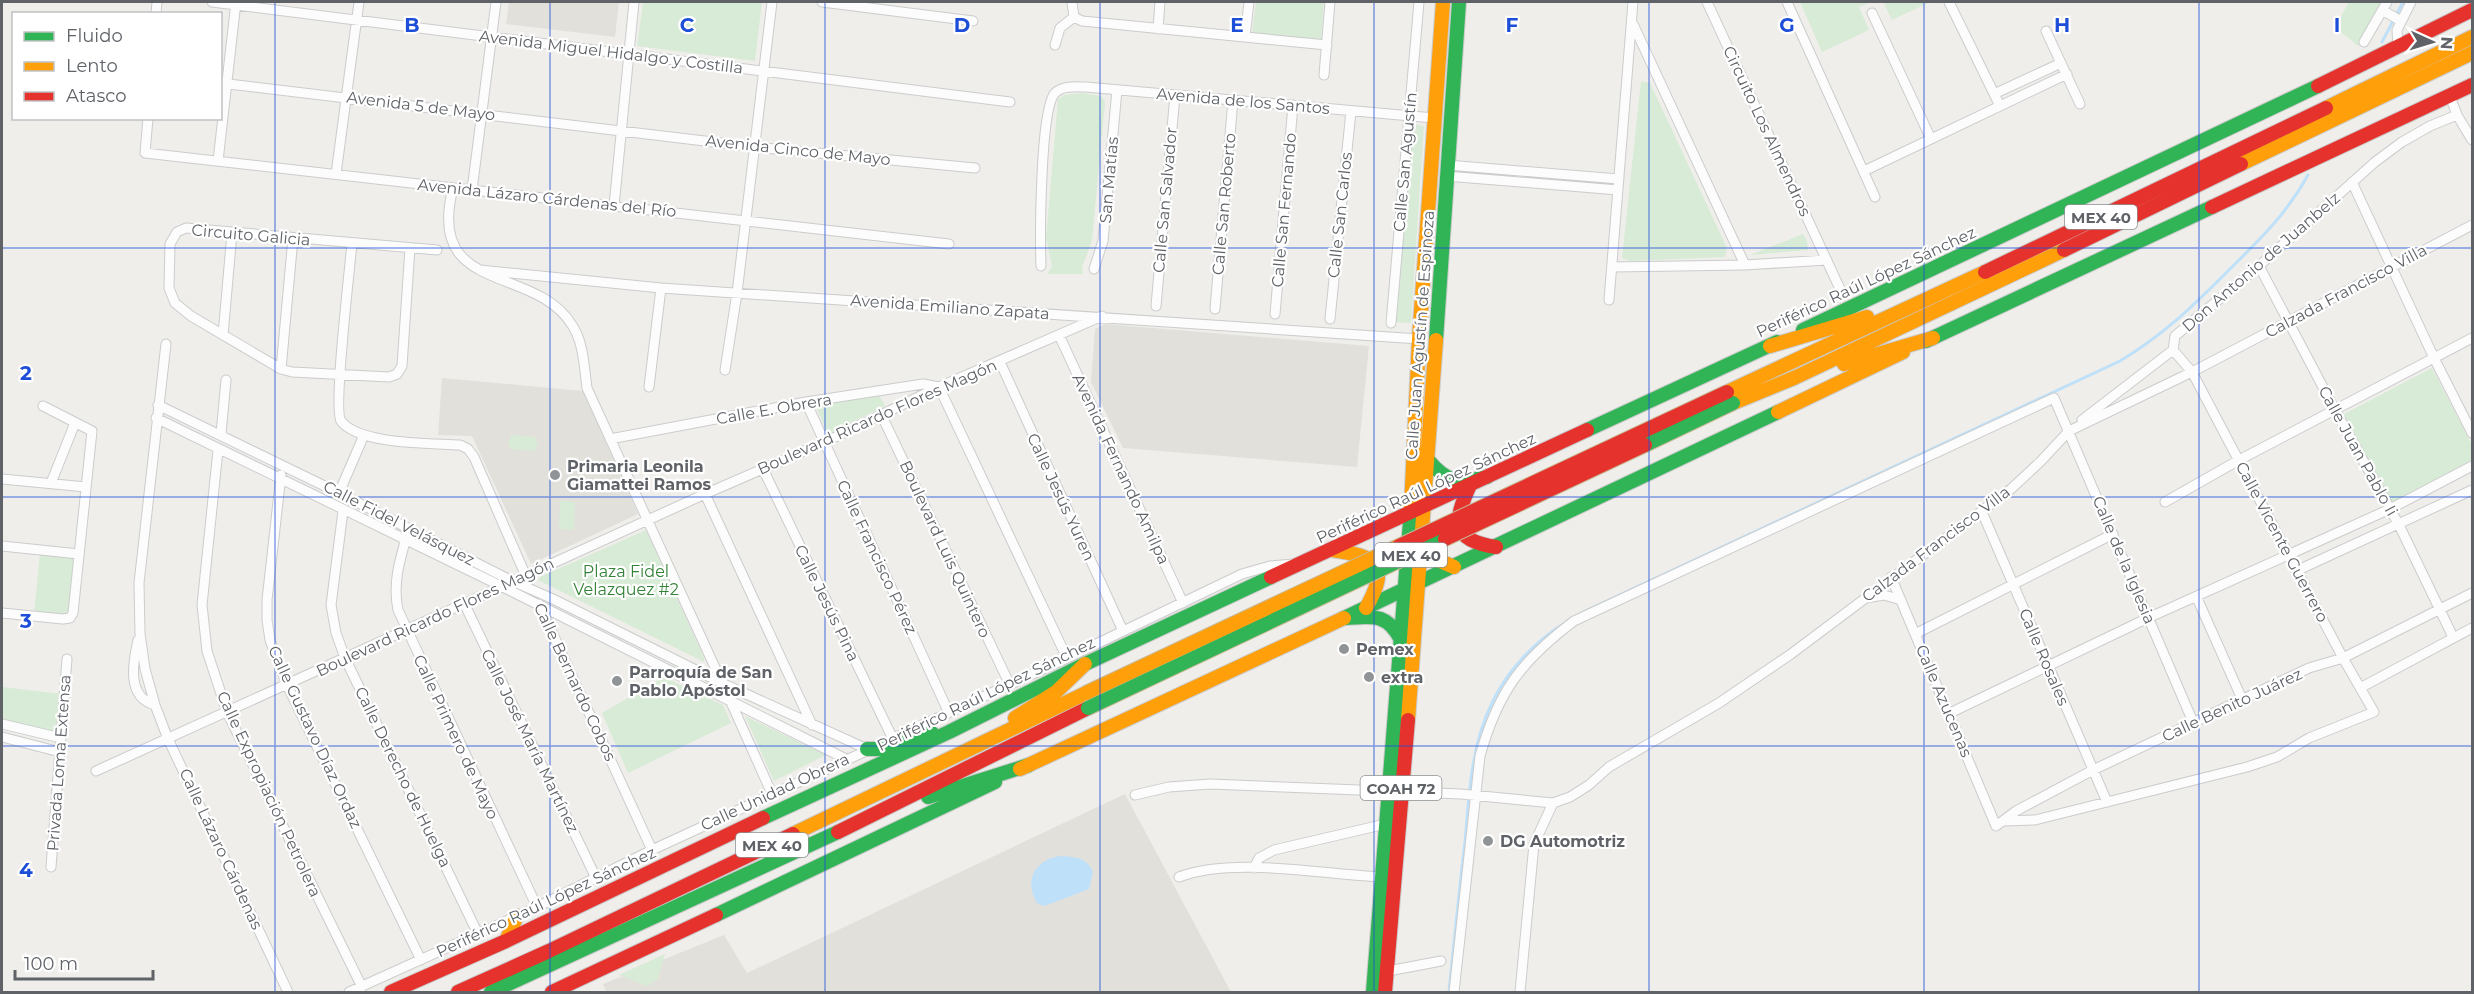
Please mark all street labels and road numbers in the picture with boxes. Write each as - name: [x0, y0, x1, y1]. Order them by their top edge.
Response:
- street label: Avenida Miguel Hidalgo y Costilla: [478, 26, 744, 78]
- street label: Circuito Los Almendros: [1719, 43, 1815, 219]
- street label: Avenida de los Santos: [1156, 84, 1331, 118]
- street label: Avenida 5 de Mayo: [346, 87, 496, 125]
- street label: Calle San Agustín: [1389, 91, 1421, 233]
- street label: Calle San Salvador: [1149, 126, 1181, 274]
- street label: Avenida Cinco de Mayo: [705, 131, 891, 169]
- street label: Calle San Roberto: [1208, 132, 1240, 276]
- street label: Calle San Fernando: [1268, 132, 1300, 288]
- street label: San Matías: [1096, 136, 1122, 224]
- street label: Calle San Carlos: [1324, 151, 1356, 279]
- street label: Avenida Lázaro Cárdenas del Río: [417, 175, 677, 221]
- street label: Don Antonio de Juanbelz: [2178, 188, 2344, 336]
- road number: MEX 40: [2065, 205, 2137, 229]
- street label: Calle Juan Agustín de Espinoza: [1402, 210, 1438, 460]
- street label: Circuito Galicia: [191, 220, 311, 250]
- street label: Periférico Raúl López Sánchez: [1753, 223, 1979, 341]
- street label: Calzada Francisco Villa: [2262, 240, 2430, 342]
- street label: Avenida Emiliano Zapata: [850, 291, 1050, 323]
- street label: Boulevard Ricardo Flores Magón: [754, 355, 1000, 479]
- street label: Avenida Fernando Amilpa: [1068, 371, 1174, 567]
- street label: Calle Juan Pablo Ii: [2314, 383, 2402, 519]
- street label: Calle E. Obrera: [715, 389, 833, 429]
- street label: Periférico Raúl López Sánchez: [1313, 429, 1539, 547]
- street label: Calle Jesús Yuren: [1023, 430, 1099, 564]
- street label: Boulevard Luis Quintero: [896, 457, 994, 641]
- street label: Calle Vicente Guerrero: [2232, 459, 2332, 625]
- street label: Calle Fidel Velásquez: [320, 477, 478, 569]
- street label: Calle Francisco Pérez: [833, 477, 921, 637]
- street label: Calzada Francisco Villa: [1858, 482, 2014, 606]
- street label: Calle de la Iglesia: [2088, 493, 2160, 627]
- street label: Calle Jesús Pina: [791, 542, 863, 664]
- road number: MEX 40: [1375, 543, 1447, 567]
- street label: Boulevard Ricardo Flores Magón: [313, 553, 557, 681]
- street label: Calle Bernardo Cobos: [530, 600, 620, 764]
- street label: Calle Rosales: [2015, 606, 2073, 709]
- street label: Periférico Raúl López Sánchez: [874, 633, 1098, 755]
- street label: Calle Azucenas: [1912, 642, 1976, 760]
- street label: Calle Gustavo Díaz Ordaz: [264, 643, 366, 831]
- street label: Calle José María Martínez: [477, 646, 583, 836]
- street label: Calle Primero de Mayo: [409, 652, 503, 822]
- street label: Calle Benito Juárez: [2159, 664, 2305, 746]
- street label: Privada Loma Extensa: [43, 674, 75, 852]
- street label: Calle Derecho de Huelga: [351, 684, 455, 870]
- street label: Calle Expropiación Petrolera: [213, 688, 325, 900]
- street label: Calle Unidad Obrera: [698, 749, 852, 835]
- street label: Calle Lázaro Cárdenas: [175, 765, 267, 933]
- road number: COAH 72: [1360, 776, 1442, 800]
- road number: MEX 40: [736, 833, 808, 857]
- street label: Periférico Raúl López Sánchez: [433, 843, 659, 961]

